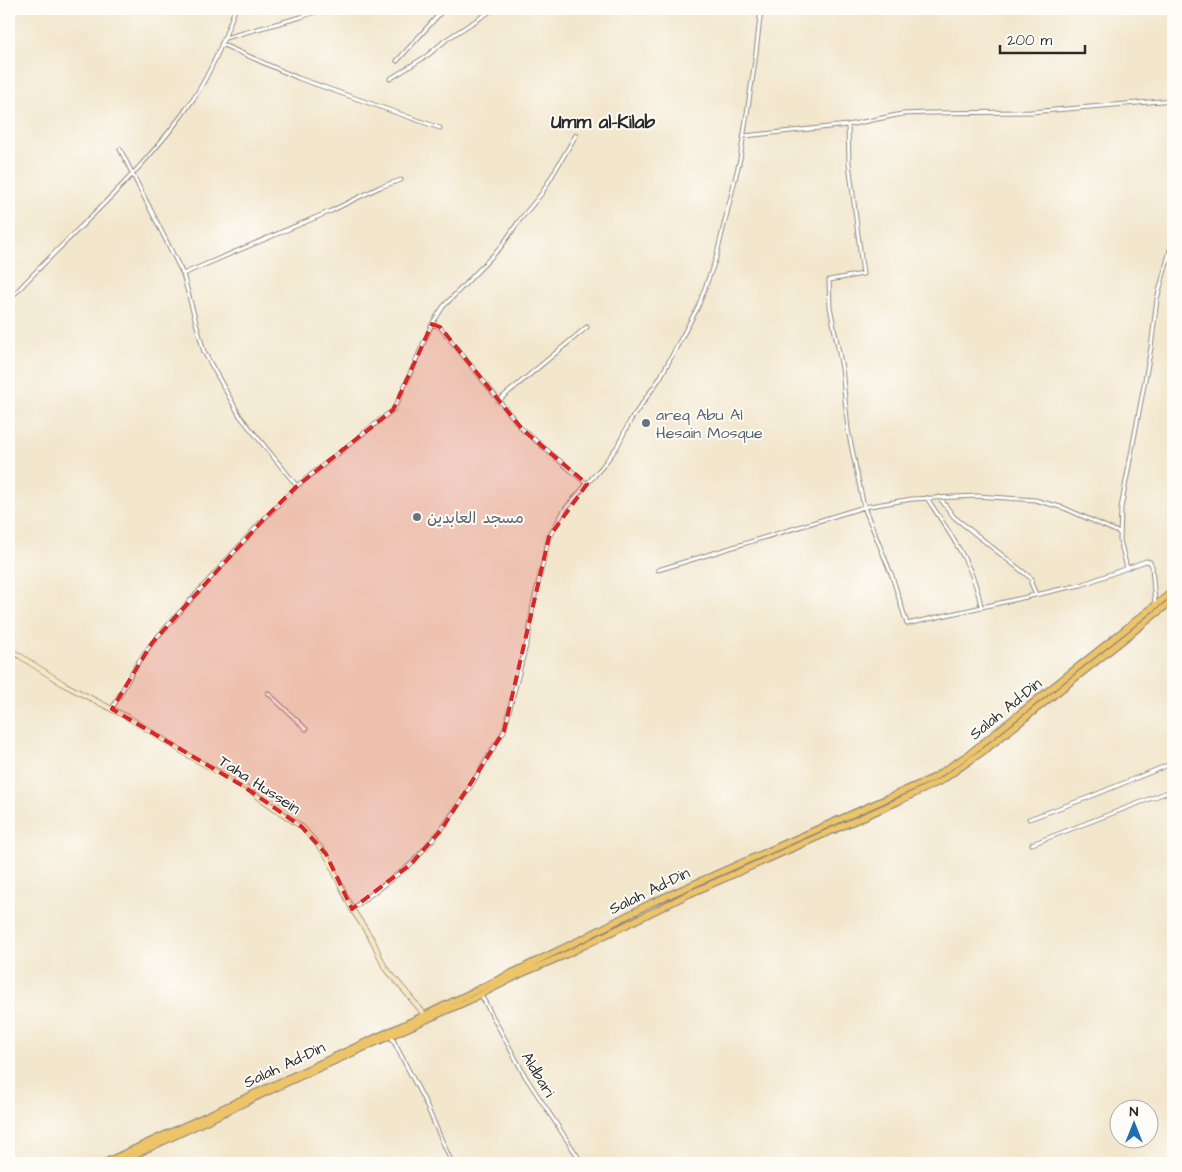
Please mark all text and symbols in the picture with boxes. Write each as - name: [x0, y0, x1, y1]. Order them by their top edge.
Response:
- scale bar: [1000, 22, 1084, 54]
- text: 200 m: [1007, 30, 1053, 51]
- district label: Umm al-Kilab: [551, 109, 655, 136]
- place label: areq Abu Al Hesain Mosque: [656, 404, 763, 444]
- marker: areq Abu Al Hesain Mosque: [640, 417, 652, 429]
- place label: مسجد العابدين: [427, 507, 524, 529]
- marker: مسجد العابدين: [411, 511, 423, 523]
- street label: Salah Ad-Din: [965, 673, 1047, 745]
- street label: Taha Hussein: [214, 750, 305, 820]
- street label: Salah Ad-Din: [605, 862, 694, 920]
- street label: Salah Ad-Din: [240, 1036, 329, 1093]
- street label: Aldbari: [516, 1048, 561, 1102]
- north arrow: [1110, 1100, 1160, 1150]
- text: N: [1130, 1102, 1139, 1122]

